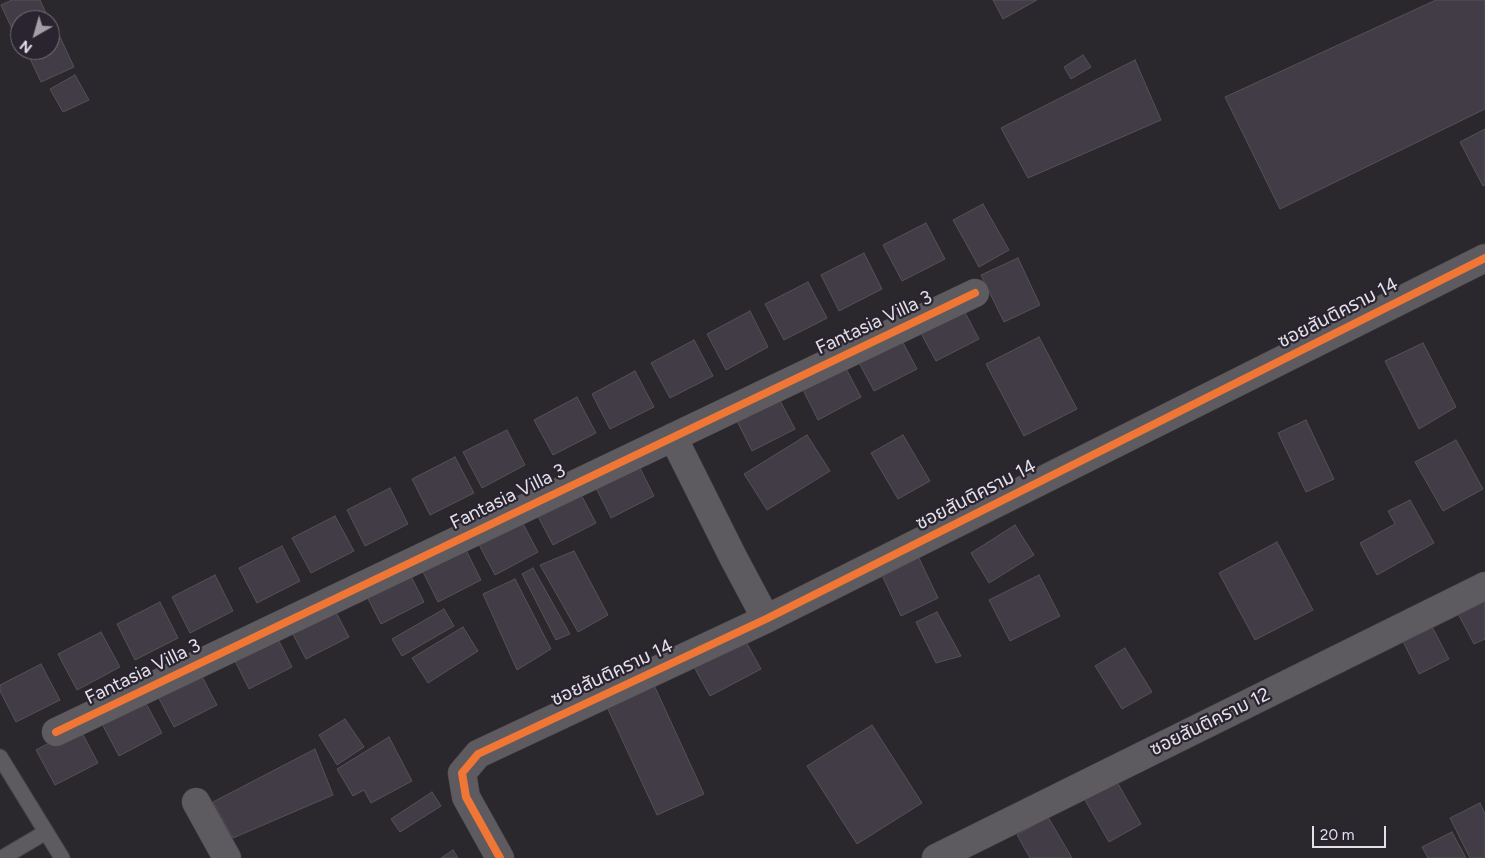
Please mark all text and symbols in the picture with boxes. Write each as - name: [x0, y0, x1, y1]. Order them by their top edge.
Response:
- north arrow: [10, 10, 60, 60]
- text: N: [17, 36, 36, 56]
- street label: ซอยสันติคราม 14: [1274, 273, 1402, 353]
- street label: Fantasia Villa 3: [812, 286, 936, 360]
- street label: ซอยสันติคราม 14: [912, 455, 1040, 535]
- street label: Fantasia Villa 3: [447, 459, 569, 535]
- street label: Fantasia Villa 3: [82, 634, 204, 710]
- street label: ซอยสันติคราม 14: [547, 635, 677, 711]
- street label: ซอยสันติคราม 12: [1146, 683, 1274, 761]
- scale bar: [1315, 816, 1389, 848]
- text: 20 m: [1320, 826, 1354, 844]

